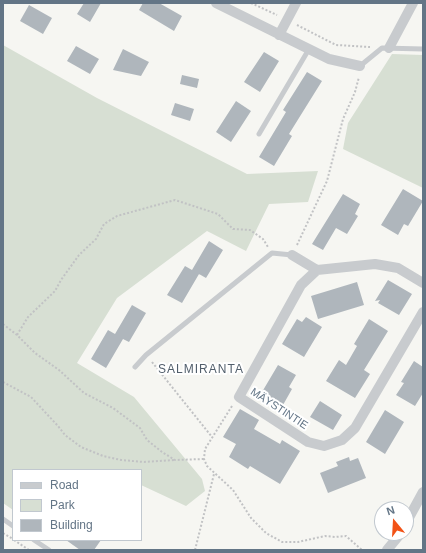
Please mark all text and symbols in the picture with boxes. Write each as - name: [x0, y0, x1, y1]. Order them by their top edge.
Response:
- district label: SALMIRANTA: [158, 363, 244, 377]
- street label: MÄYSTINTIE: [248, 385, 310, 433]
- legend: [12, 469, 142, 541]
- text: Road: [50, 478, 79, 492]
- text: Park: [50, 498, 75, 512]
- north arrow: [374, 501, 414, 541]
- text: N: [385, 504, 396, 517]
- text: Building: [50, 518, 93, 532]

